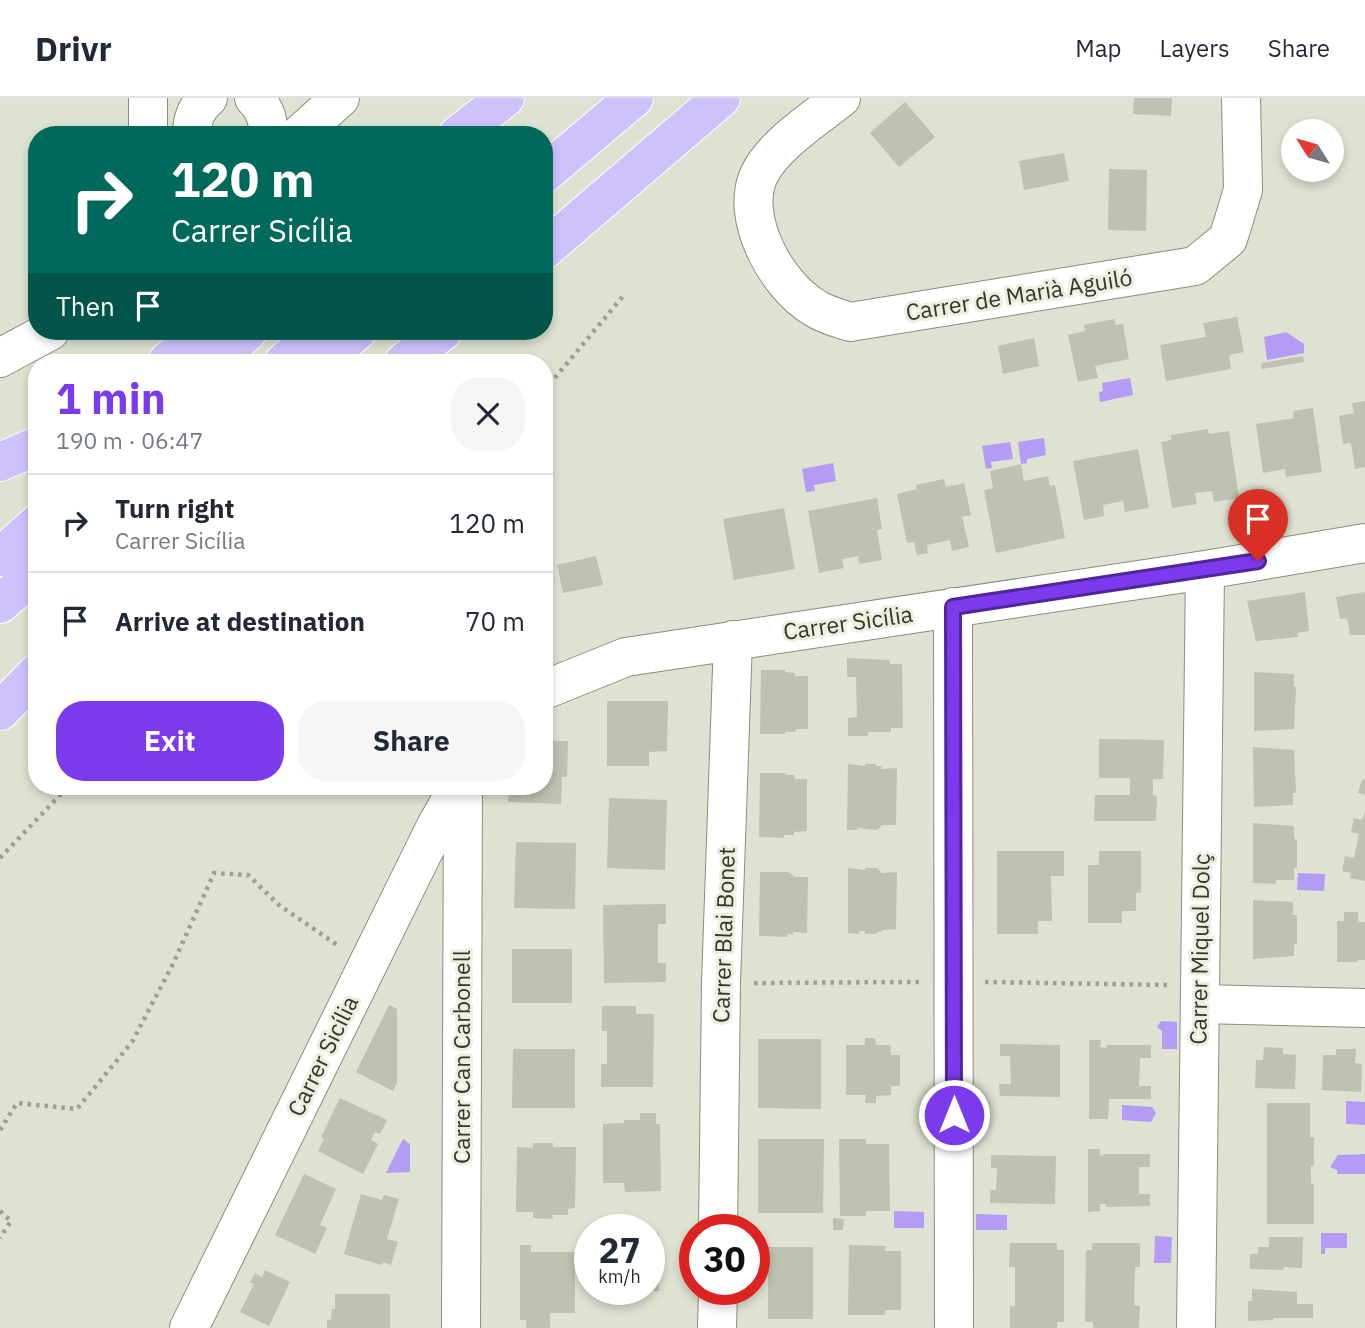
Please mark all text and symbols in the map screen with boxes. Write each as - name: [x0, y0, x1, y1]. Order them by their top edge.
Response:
- text: Drivr: [35, 27, 112, 70]
- text: Map: [1075, 32, 1122, 64]
- text: Layers: [1160, 32, 1230, 64]
- text: Share: [1268, 32, 1330, 64]
- north arrow: [1281, 119, 1344, 182]
- map controls: [1281, 119, 1344, 182]
- text: 120 m: [171, 147, 315, 210]
- icon: right: [56, 154, 147, 245]
- text: Carrer Sicília: [171, 209, 353, 251]
- street label: Carrer de Marià Aguiló: [903, 261, 1134, 327]
- icon: arrive: [129, 287, 167, 325]
- text: Then: [56, 289, 115, 323]
- text: 1 min: [56, 371, 166, 426]
- button: close: [451, 377, 525, 451]
- text: 190 m · 06:47: [56, 425, 203, 455]
- pin: [1228, 489, 1288, 561]
- text: Turn right: [115, 491, 234, 525]
- icon: arrive: [1239, 500, 1277, 538]
- icon: right: [56, 504, 94, 542]
- text: 120 m: [449, 506, 525, 540]
- text: Carrer Sicília: [115, 525, 246, 555]
- street label: Carrer Sicília: [781, 598, 915, 646]
- icon: arrive: [56, 602, 94, 640]
- text: Arrive at destination: [115, 604, 365, 638]
- text: 70 m: [465, 604, 525, 638]
- button: Exit: [56, 701, 284, 781]
- button: Share: [298, 701, 525, 781]
- street label: Carrer Blai Bonet: [705, 846, 741, 1024]
- street label: Carrer Miquel Dolç: [1182, 853, 1216, 1045]
- street label: Carrer Can Carbonell: [446, 950, 476, 1164]
- street label: Carrer Sicília: [280, 990, 364, 1121]
- position arrow: [917, 1078, 991, 1152]
- speed limit sign: 30: [679, 1214, 770, 1305]
- text: 27: [598, 1227, 641, 1273]
- text: km/h: [598, 1265, 641, 1288]

